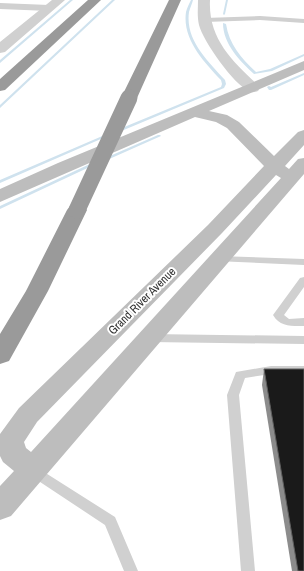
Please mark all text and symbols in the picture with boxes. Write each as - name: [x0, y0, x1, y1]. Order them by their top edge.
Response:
- street label: Grand River Avenue: [105, 264, 179, 338]

